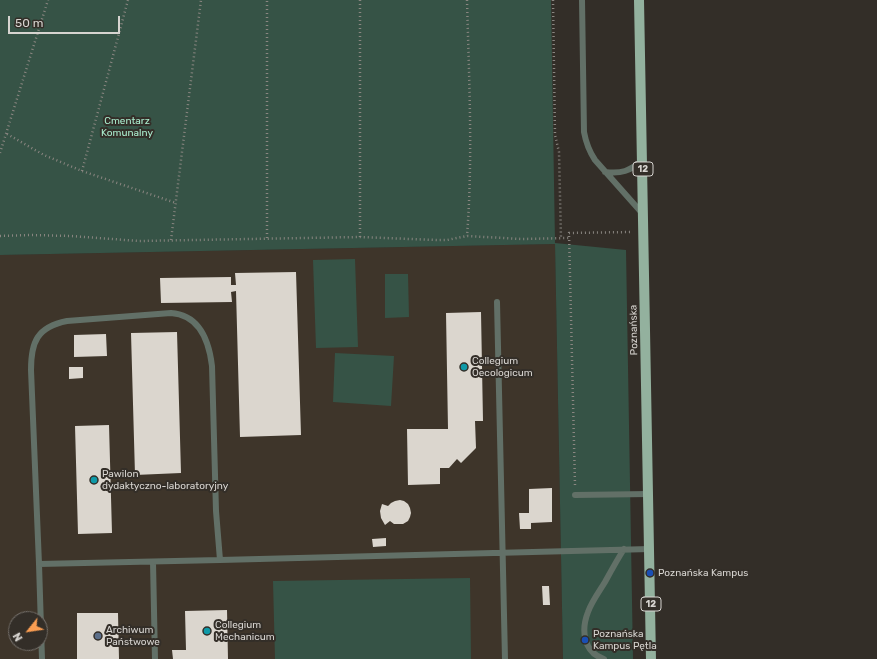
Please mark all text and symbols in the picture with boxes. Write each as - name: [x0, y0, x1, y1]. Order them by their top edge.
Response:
- scale bar: [10, 8, 122, 34]
- text: 50 m: [15, 16, 43, 30]
- park label: Cmentarz Komunalny: [101, 115, 153, 138]
- road number: 12: [633, 162, 653, 176]
- street label: Poznańska: [628, 305, 640, 355]
- place label: Collegium Oecologicum: [472, 355, 533, 378]
- marker: Collegium Oecologicum: [459, 362, 469, 372]
- place label: Pawilon dydaktyczno-laboratoryjny: [102, 468, 228, 492]
- marker: Pawilon dydaktyczno-laboratoryjny: [89, 475, 99, 485]
- place label: Poznańska Kampus: [658, 567, 748, 579]
- marker: Poznańska Kampus: [645, 568, 655, 578]
- road number: 12: [641, 597, 661, 611]
- north arrow: [8, 611, 48, 651]
- place label: Collegium Mechanicum: [215, 619, 275, 642]
- place label: Archiwum Państwowe: [106, 624, 160, 648]
- marker: Collegium Mechanicum: [202, 626, 212, 636]
- place label: Poznańska Kampus Pętla: [593, 628, 657, 652]
- text: N: [10, 630, 26, 643]
- marker: Archiwum Państwowe: [93, 631, 103, 641]
- marker: Poznańska Kampus Pętla: [580, 635, 590, 645]

